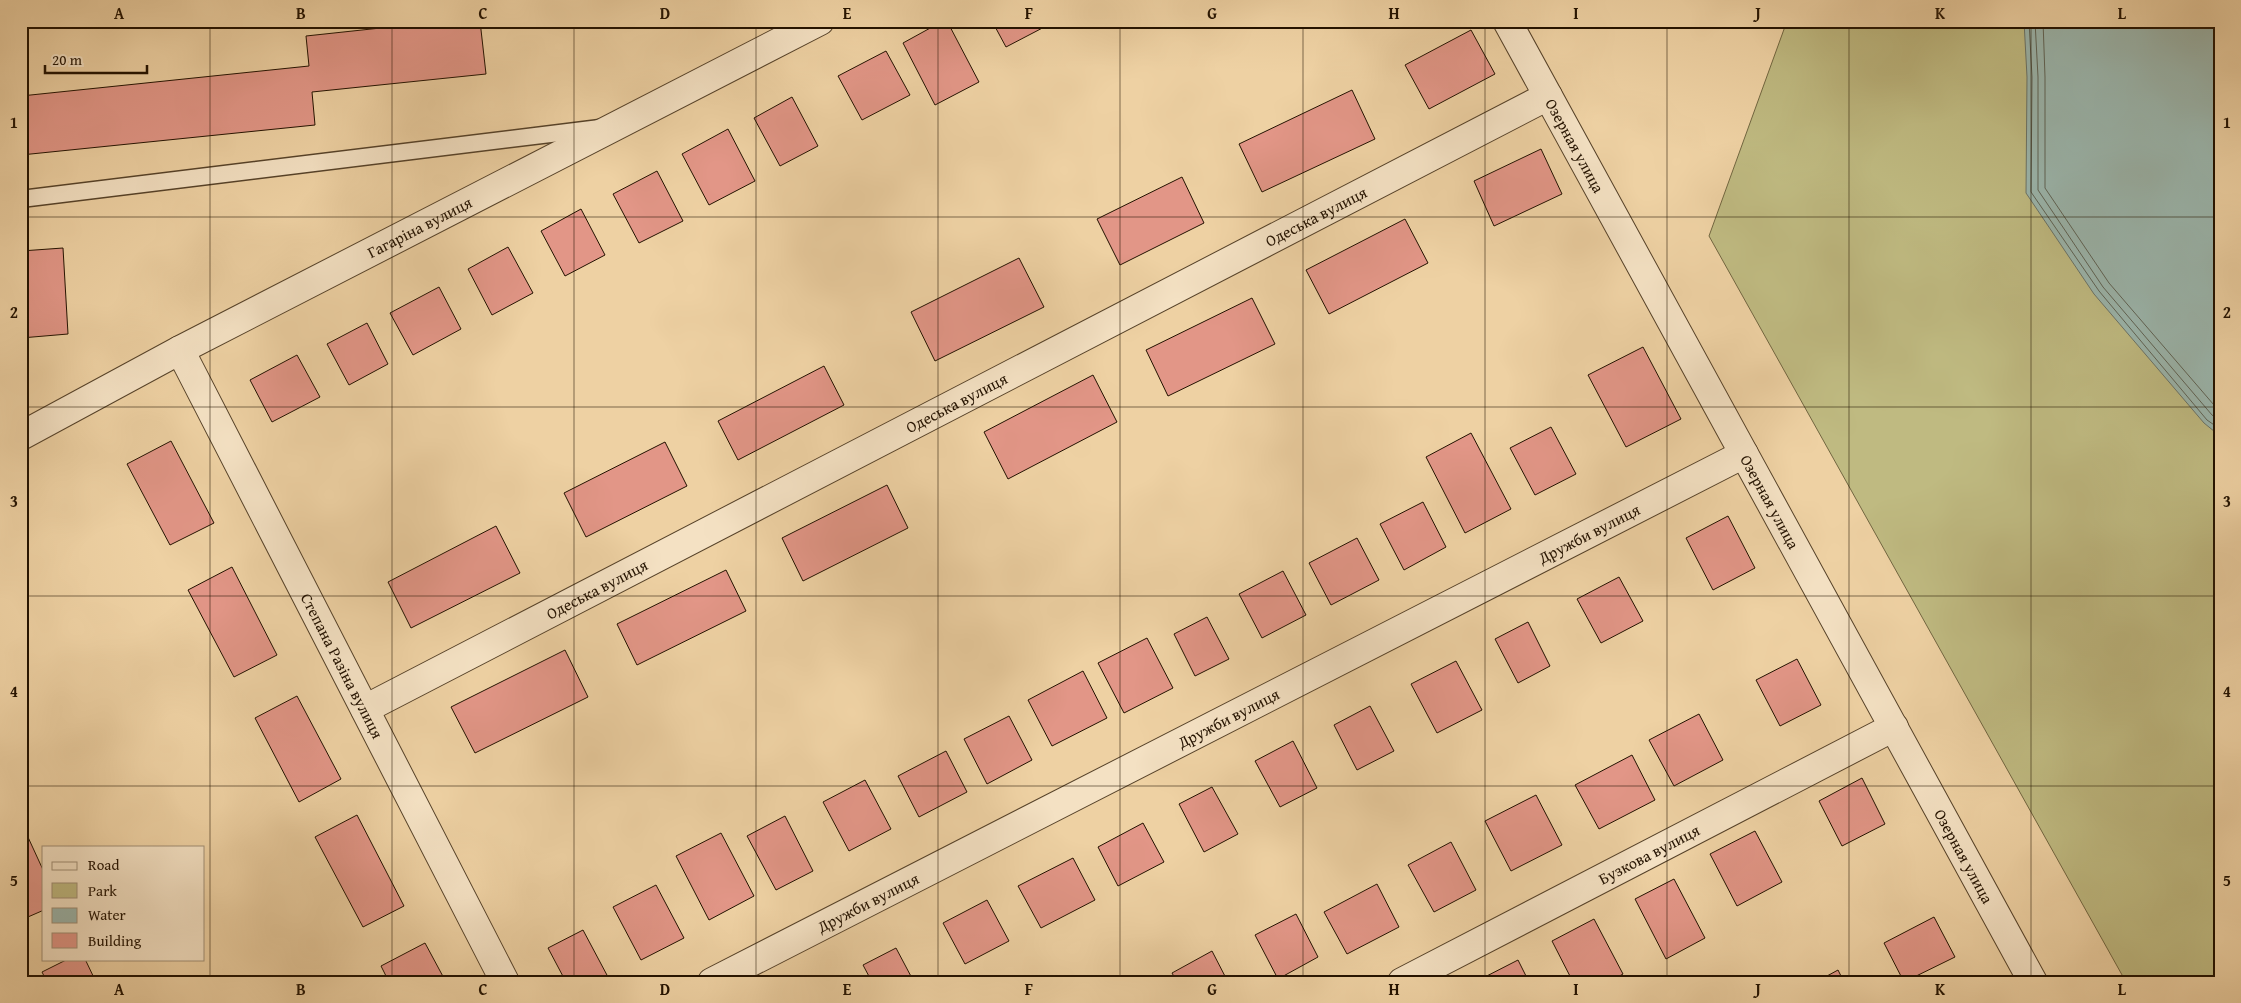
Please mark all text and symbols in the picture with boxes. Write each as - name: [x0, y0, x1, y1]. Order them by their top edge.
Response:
- text: A: [114, 1, 125, 25]
- text: B: [296, 1, 306, 25]
- text: C: [478, 1, 488, 25]
- text: D: [660, 1, 670, 25]
- text: E: [843, 1, 852, 25]
- text: F: [1025, 1, 1033, 25]
- text: G: [1207, 1, 1217, 25]
- text: H: [1388, 1, 1400, 25]
- text: I: [1573, 1, 1579, 25]
- text: J: [1752, 1, 1761, 25]
- text: K: [1935, 1, 1946, 25]
- text: L: [2118, 1, 2127, 25]
- scale bar: [45, 42, 148, 74]
- text: 20 m: [52, 49, 83, 70]
- street label: Озерная улица: [1540, 94, 1611, 198]
- text: 1: [10, 110, 18, 134]
- text: 1: [2223, 110, 2231, 134]
- street label: Одеська вулиця: [1261, 180, 1371, 253]
- street label: Гагаріна вулиця: [363, 190, 476, 264]
- text: 2: [10, 300, 18, 324]
- text: 2: [2223, 300, 2231, 324]
- street label: Одеська вулиця: [901, 366, 1011, 439]
- street label: Озерная улица: [1734, 450, 1806, 554]
- text: 3: [10, 489, 18, 513]
- text: 3: [2223, 489, 2231, 513]
- street label: Дружби вулиця: [1533, 497, 1644, 570]
- street label: Одеська вулиця: [542, 553, 652, 625]
- street label: Степана Разіна вулиця: [295, 589, 390, 743]
- text: 4: [10, 679, 18, 703]
- text: 4: [2223, 679, 2231, 703]
- street label: Дружби вулиця: [1172, 682, 1283, 754]
- street label: Озерная улица: [1928, 804, 2000, 908]
- street label: Бузкова вулиця: [1594, 818, 1704, 890]
- legend: [42, 846, 205, 960]
- text: Road: [88, 854, 119, 875]
- street label: Дружби вулиця: [812, 866, 923, 939]
- text: 5: [10, 868, 18, 892]
- text: 5: [2223, 868, 2231, 892]
- text: Park: [88, 880, 117, 901]
- text: Water: [88, 904, 126, 925]
- text: Building: [88, 930, 142, 951]
- text: A: [114, 977, 125, 1001]
- text: B: [296, 977, 306, 1001]
- text: C: [478, 977, 488, 1001]
- text: D: [660, 977, 670, 1001]
- text: E: [843, 977, 852, 1001]
- text: F: [1025, 977, 1033, 1001]
- text: G: [1207, 977, 1217, 1001]
- text: H: [1388, 977, 1400, 1001]
- text: I: [1573, 977, 1579, 1001]
- text: J: [1752, 977, 1761, 1001]
- text: K: [1935, 977, 1946, 1001]
- text: L: [2118, 977, 2127, 1001]

